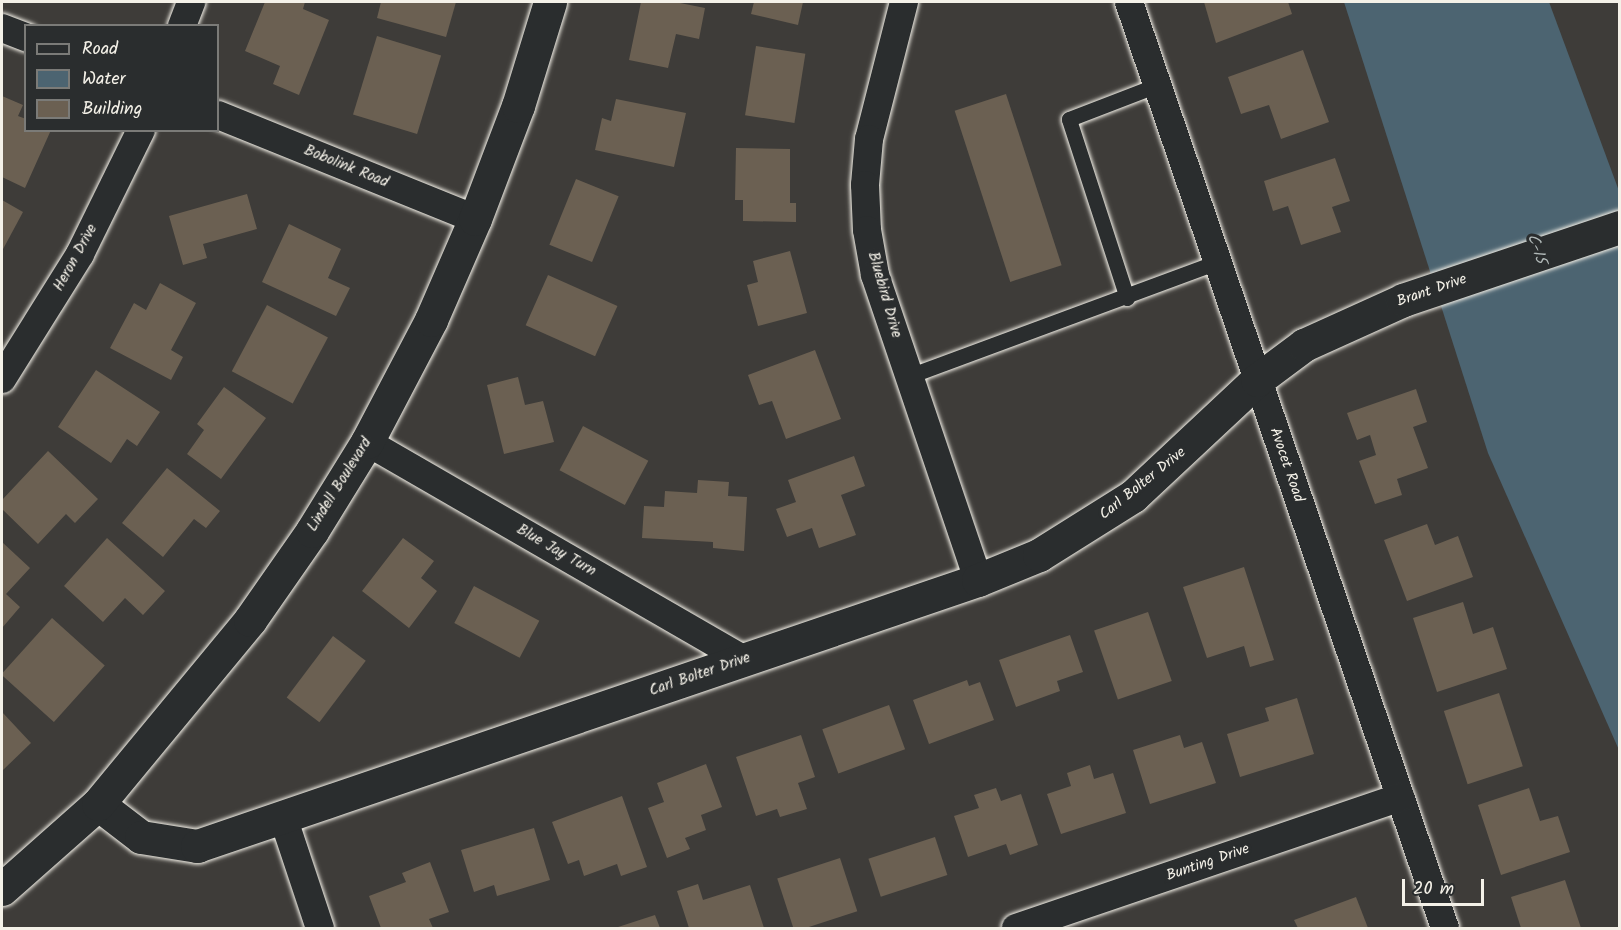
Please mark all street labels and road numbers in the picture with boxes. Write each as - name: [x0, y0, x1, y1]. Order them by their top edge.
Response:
- street label: Bobolink Road: [301, 142, 391, 192]
- street label: Heron Drive: [50, 221, 102, 295]
- street label: Bluebird Drive: [863, 250, 905, 340]
- street label: Brant Drive: [1395, 271, 1469, 311]
- street label: Avocet Road: [1265, 425, 1307, 505]
- street label: Lindell Boulevard: [304, 435, 376, 535]
- street label: Carl Bolter Drive: [1096, 444, 1190, 524]
- street label: Blue Jay Turn: [513, 521, 599, 581]
- street label: Carl Bolter Drive: [647, 649, 753, 701]
- street label: Bunting Drive: [1164, 840, 1252, 886]

